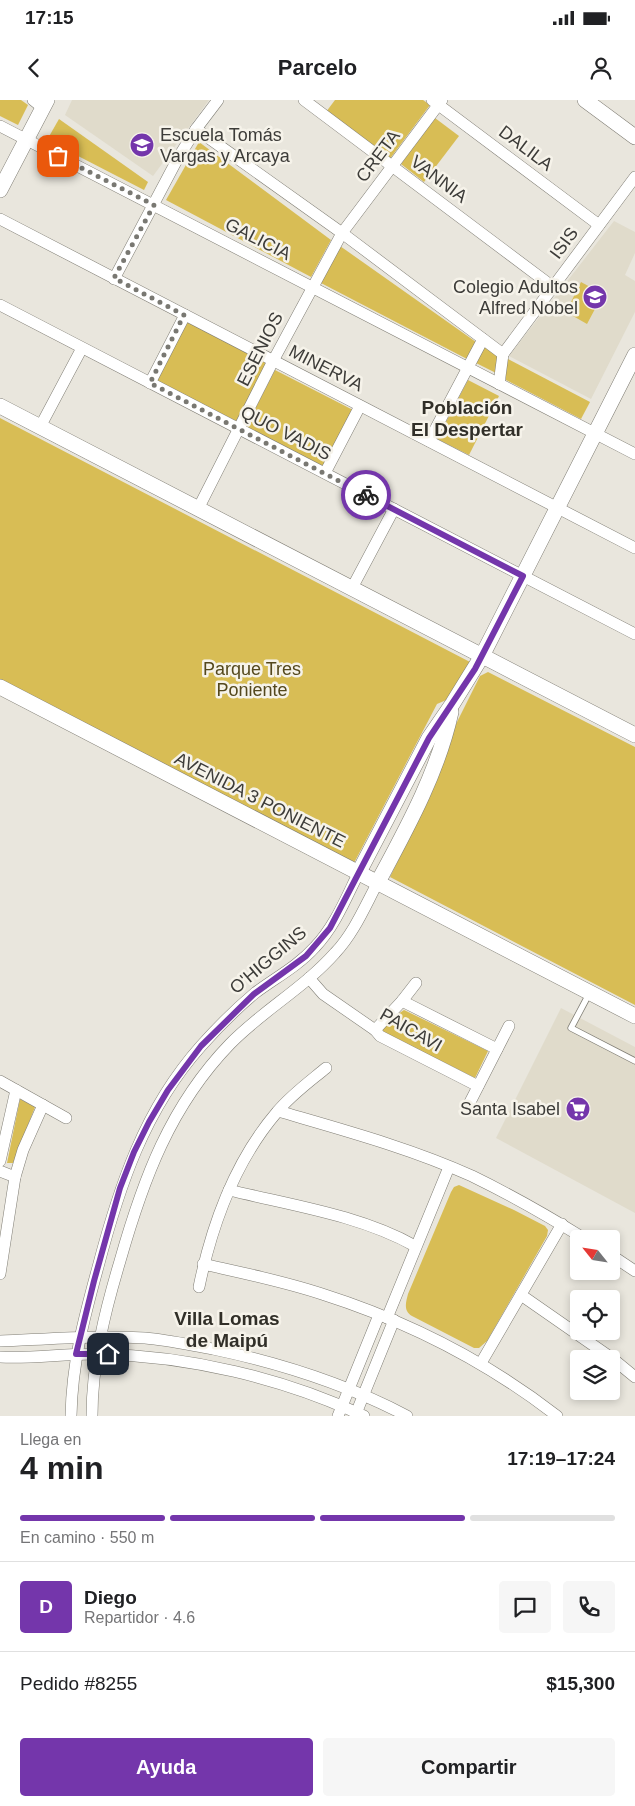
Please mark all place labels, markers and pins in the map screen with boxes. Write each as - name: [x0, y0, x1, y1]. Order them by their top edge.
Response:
- place label: Escuela Tomás Vargas y Arcaya: [160, 125, 291, 166]
- school or university icon: Escuela Tomás Vargas y Arcaya: [129, 132, 155, 158]
- pin: [37, 135, 79, 177]
- place label: Colegio Adultos Alfred Nobel: [453, 277, 578, 318]
- school or university icon: Colegio Adultos Alfred Nobel: [582, 284, 608, 310]
- supermarket icon: Santa Isabel: [565, 1096, 591, 1122]
- place label: Santa Isabel: [460, 1099, 560, 1119]
- pin: [87, 1333, 129, 1375]

